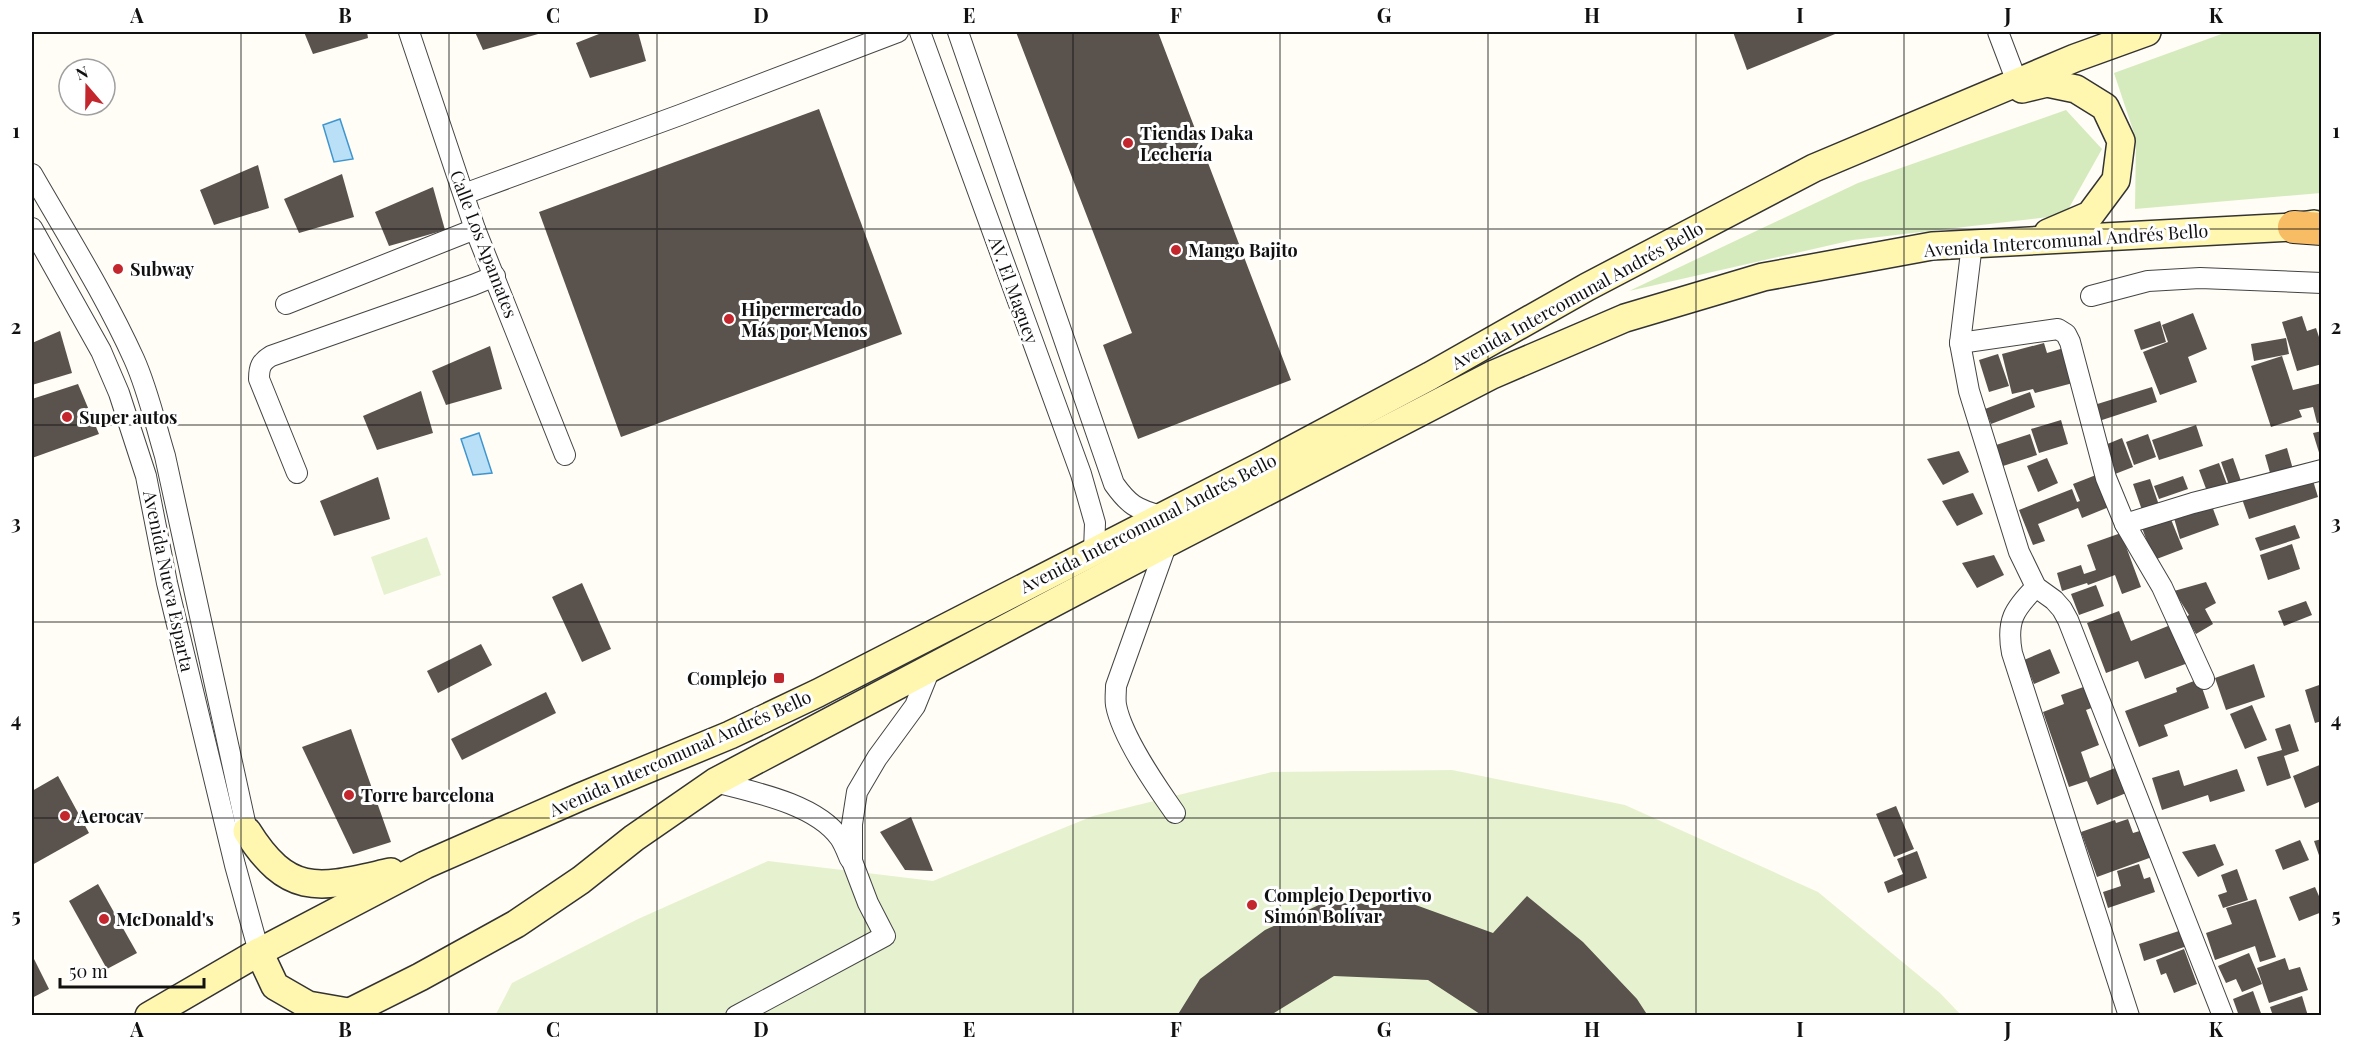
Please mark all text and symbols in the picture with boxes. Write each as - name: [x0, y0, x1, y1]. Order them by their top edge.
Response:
- text: A: [129, 1, 144, 28]
- text: B: [338, 1, 352, 28]
- text: C: [546, 1, 560, 28]
- text: D: [753, 1, 769, 28]
- text: E: [963, 1, 975, 28]
- text: F: [1170, 1, 1182, 28]
- text: G: [1377, 1, 1392, 28]
- text: H: [1584, 1, 1600, 28]
- text: I: [1796, 1, 1804, 28]
- text: J: [2003, 1, 2012, 28]
- text: K: [2209, 1, 2224, 28]
- north arrow: [57, 57, 117, 117]
- text: N: [73, 60, 91, 84]
- text: 1: [12, 116, 20, 143]
- text: 1: [2332, 116, 2340, 143]
- place label: Tiendas Daka Lechería: [1140, 121, 1254, 166]
- marker: Tiendas Daka Lechería: [1121, 136, 1135, 150]
- street label: Calle Los Apamates: [445, 167, 523, 321]
- street label: Avenida Intercomunal Andrés Bello: [1446, 215, 1707, 375]
- street label: Avenida Intercomunal Andrés Bello: [1922, 218, 2209, 262]
- street label: AV. El Maguey: [983, 232, 1045, 347]
- place label: Mango Bajito: [1188, 238, 1298, 262]
- marker: Mango Bajito: [1169, 243, 1183, 257]
- place label: Subway: [130, 257, 195, 281]
- marker: Subway: [111, 262, 125, 276]
- place label: Hipermercado Más por Menos: [741, 297, 867, 342]
- text: 2: [11, 312, 21, 339]
- marker: Hipermercado Más por Menos: [722, 312, 736, 326]
- text: 2: [2331, 312, 2341, 339]
- place label: Super autos: [79, 405, 177, 429]
- marker: Super autos: [60, 410, 74, 424]
- street label: Avenida Intercomunal Andrés Bello: [1015, 448, 1280, 599]
- street label: Avenida Nueva Esparta: [138, 487, 200, 674]
- text: 3: [11, 508, 21, 535]
- text: 3: [2331, 508, 2341, 535]
- place label: Complejo: [687, 666, 767, 690]
- marker: Complejo: [772, 671, 786, 685]
- street label: Avenida Intercomunal Andrés Bello: [544, 684, 815, 822]
- text: 4: [11, 705, 21, 732]
- text: 4: [2331, 705, 2341, 732]
- place label: Torre barcelona: [361, 783, 495, 807]
- marker: Torre barcelona: [342, 788, 356, 802]
- place label: Aerocav: [76, 804, 144, 828]
- marker: Aerocav: [58, 809, 72, 823]
- place label: Complejo Deportivo Simón Bolívar: [1264, 883, 1432, 928]
- marker: Complejo Deportivo Simón Bolívar: [1245, 898, 1259, 912]
- text: 5: [11, 901, 21, 928]
- text: 5: [2331, 901, 2341, 928]
- place label: McDonald's: [116, 907, 214, 931]
- marker: McDonald's: [97, 912, 111, 926]
- scale bar: [60, 951, 204, 989]
- text: 50 m: [69, 959, 108, 983]
- text: A: [129, 1015, 144, 1042]
- text: B: [338, 1015, 352, 1042]
- text: C: [546, 1015, 560, 1042]
- text: D: [753, 1015, 769, 1042]
- text: E: [963, 1015, 975, 1042]
- text: F: [1170, 1015, 1182, 1042]
- text: G: [1377, 1015, 1392, 1042]
- text: H: [1584, 1015, 1600, 1042]
- text: I: [1796, 1015, 1804, 1042]
- text: J: [2003, 1015, 2012, 1042]
- text: K: [2209, 1015, 2224, 1042]

